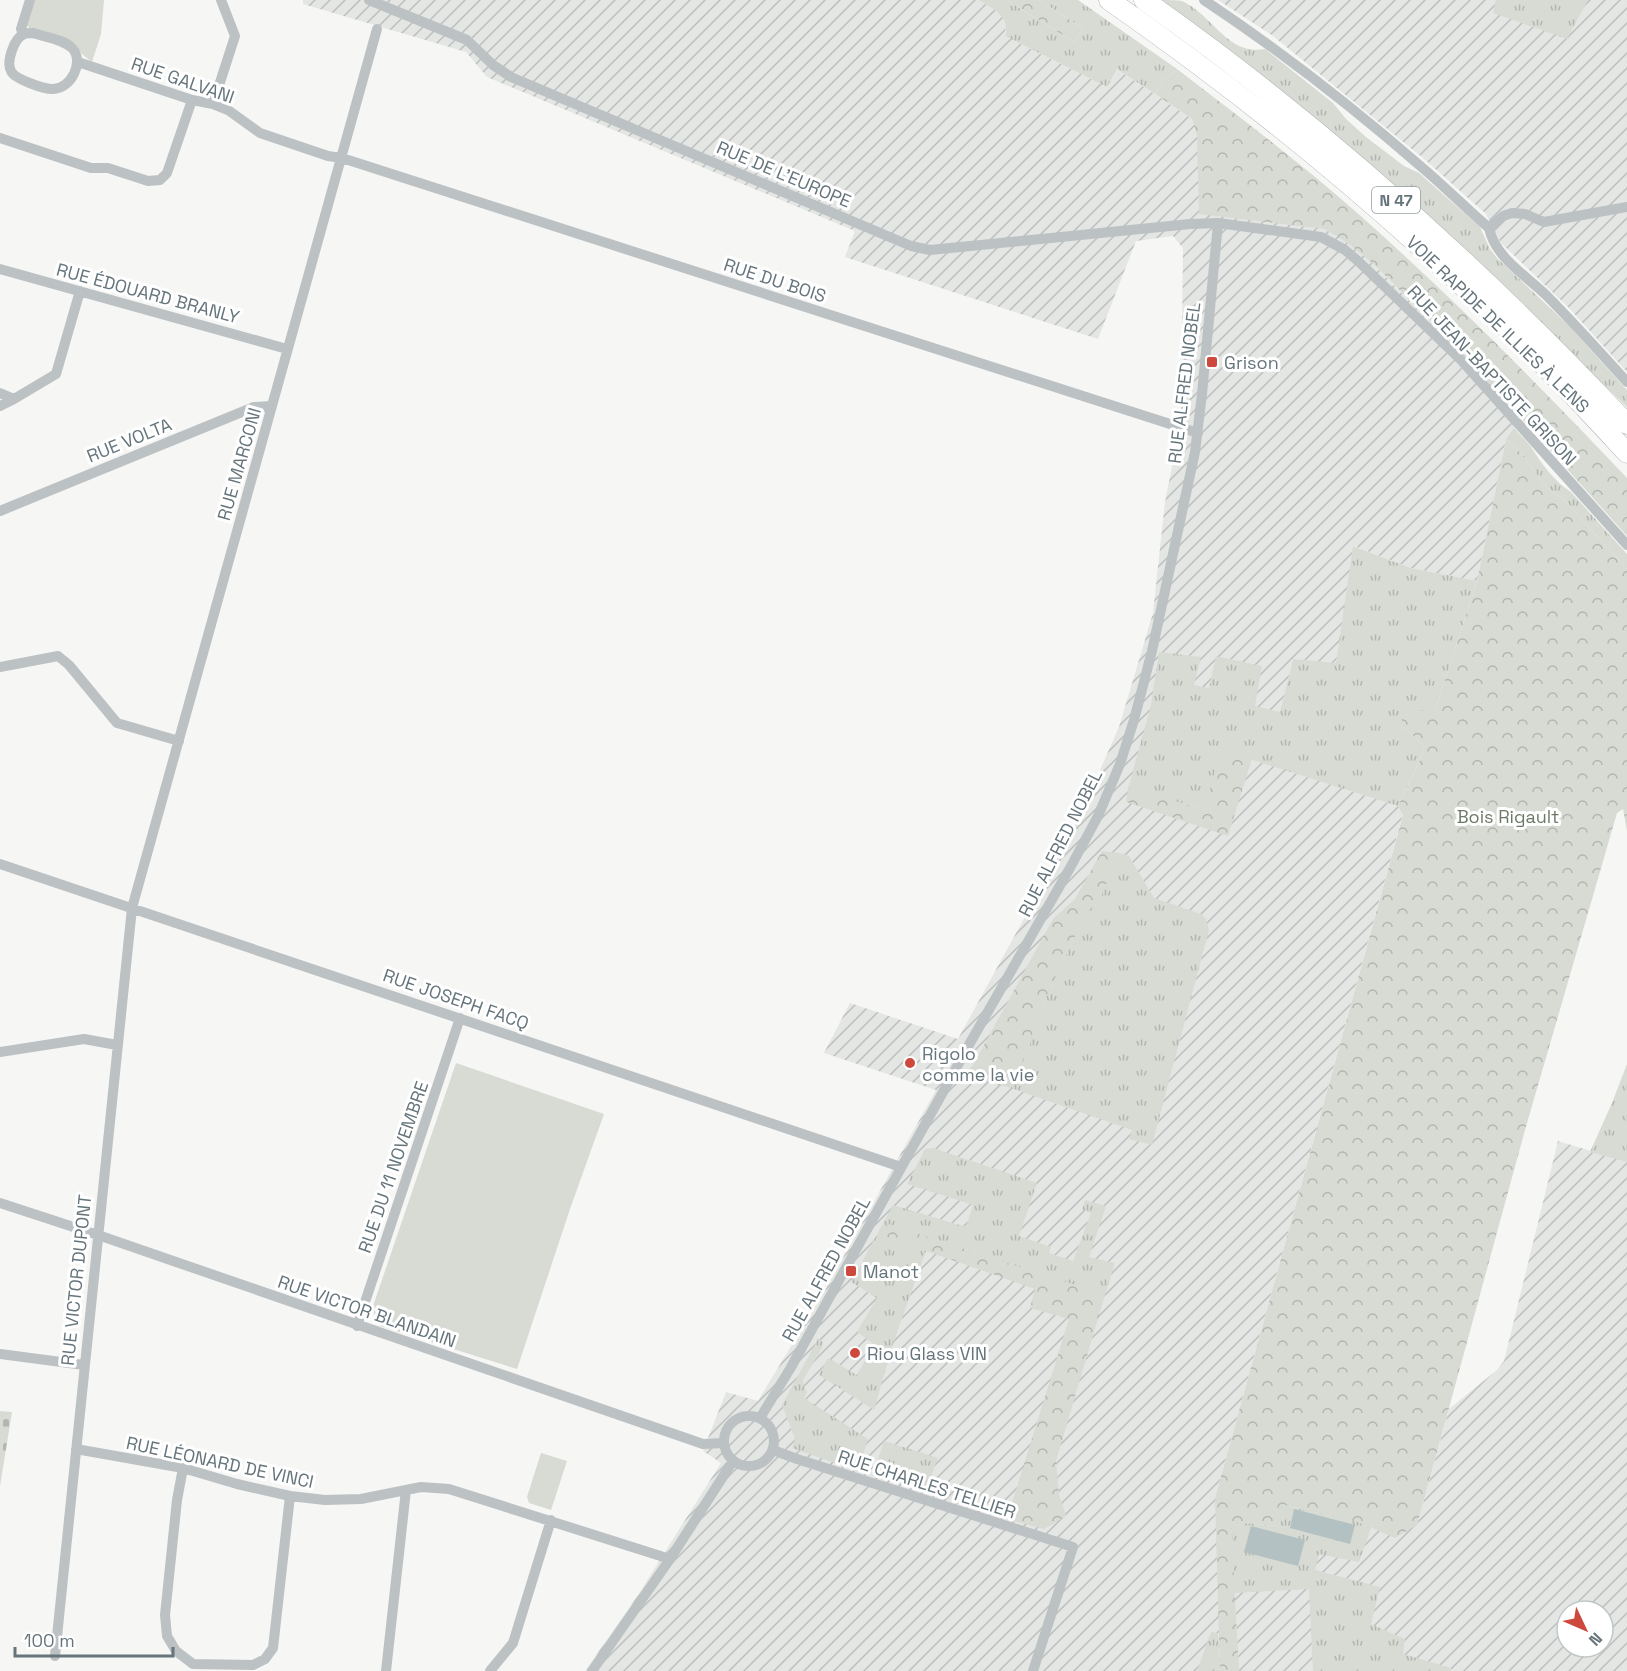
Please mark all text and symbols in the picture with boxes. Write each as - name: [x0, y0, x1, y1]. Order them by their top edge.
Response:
- street label: RUE GALVANI: [128, 52, 238, 108]
- street label: RUE DE L'EUROPE: [713, 135, 855, 213]
- road number: N 47: [1372, 187, 1420, 213]
- street label: VOIE RAPIDE DE ILLIES À LENS: [1402, 230, 1594, 418]
- street label: RUE DU BOIS: [721, 253, 829, 307]
- street label: RUE ÉDOUARD BRANLY: [54, 258, 242, 328]
- street label: RUE JEAN-BAPTISTE GRISON: [1402, 280, 1582, 470]
- street label: RUE ALFRED NOBEL: [1163, 301, 1205, 465]
- place label: Grison: [1224, 351, 1279, 374]
- marker: Grison: [1205, 355, 1219, 369]
- street label: RUE MARCONI: [212, 405, 266, 523]
- street label: RUE VOLTA: [83, 413, 175, 467]
- street label: RUE ALFRED NOBEL: [1013, 765, 1107, 920]
- park label: Bois Rigault: [1457, 805, 1559, 828]
- street label: RUE JOSEPH FACQ: [380, 963, 532, 1035]
- place label: Rigolo comme la vie: [922, 1042, 1034, 1086]
- marker: Rigolo comme la vie: [903, 1056, 917, 1070]
- street label: RUE DU 11 NOVEMBRE: [353, 1078, 433, 1256]
- street label: RUE ALFRED NOBEL: [777, 1192, 875, 1346]
- street label: RUE VICTOR DUPONT: [56, 1193, 96, 1367]
- place label: Manot: [863, 1260, 919, 1283]
- marker: Manot: [844, 1264, 858, 1278]
- street label: RUE VICTOR BLANDAIN: [275, 1270, 459, 1352]
- place label: Riou Glass VIN: [867, 1342, 987, 1365]
- marker: Riou Glass VIN: [848, 1346, 862, 1360]
- street label: RUE LÉONARD DE VINCI: [124, 1431, 316, 1493]
- street label: RUE CHARLES TELLIER: [835, 1444, 1019, 1524]
- north arrow: [1555, 1599, 1615, 1659]
- scale bar: [15, 1620, 172, 1658]
- text: N: [1584, 1628, 1607, 1650]
- text: 100 m: [24, 1629, 75, 1652]

